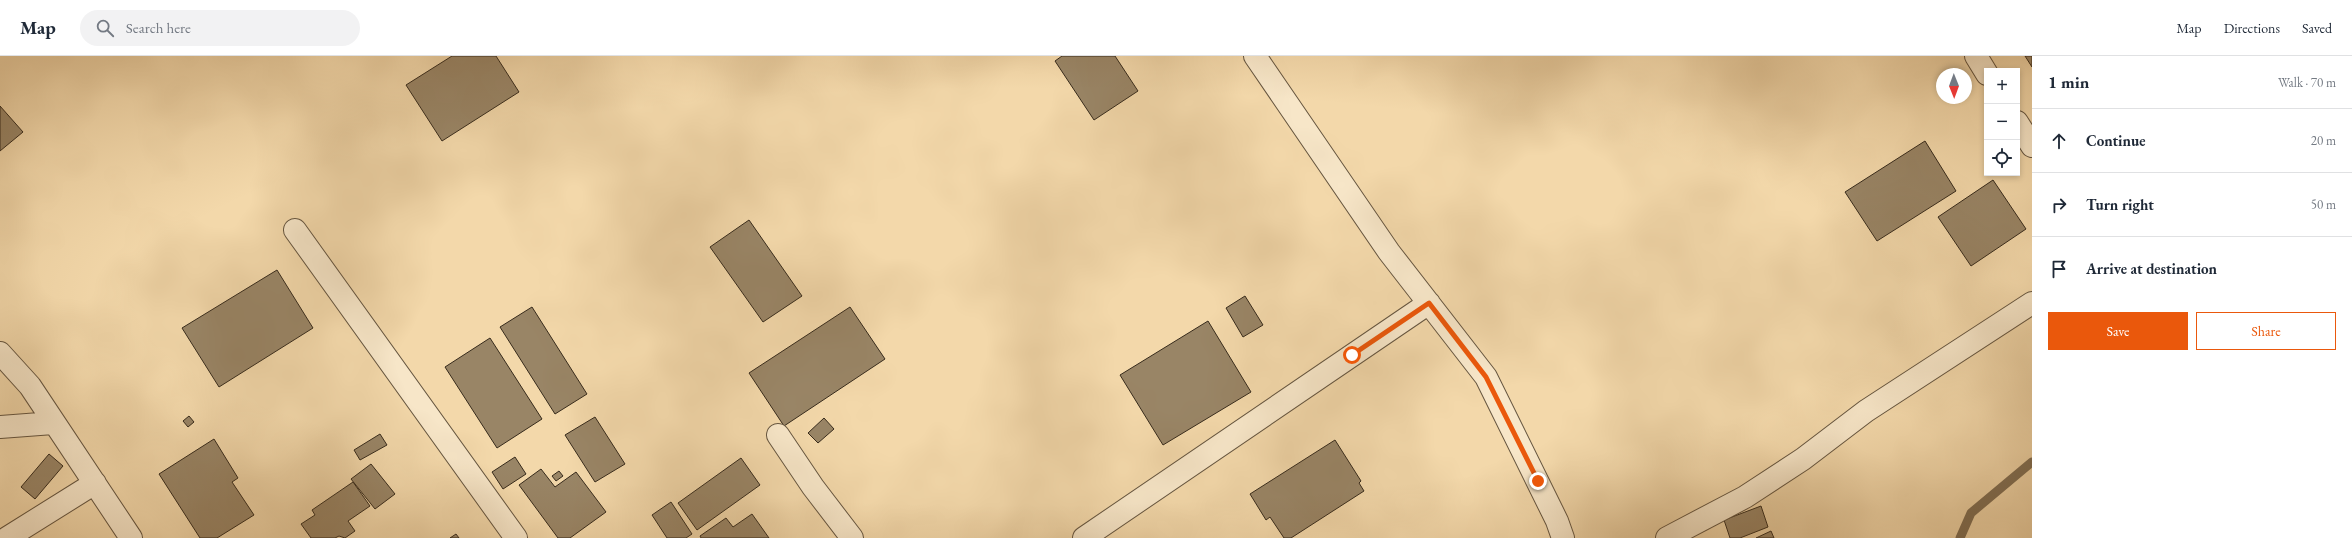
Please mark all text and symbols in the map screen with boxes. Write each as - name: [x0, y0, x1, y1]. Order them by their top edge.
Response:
- search box: [80, 10, 360, 46]
- text: Map: [20, 15, 56, 40]
- icon: search: [94, 17, 116, 39]
- text: Search here: [126, 18, 191, 37]
- text: Map: [2176, 19, 2202, 37]
- text: Directions: [2224, 19, 2280, 37]
- text: Saved: [2302, 19, 2332, 37]
- north arrow: [1936, 68, 1972, 104]
- map controls: [1984, 68, 2020, 176]
- button: +: [1984, 68, 2020, 104]
- text: 1 min: [2048, 71, 2089, 93]
- text: Walk · 70 m: [2278, 74, 2336, 91]
- button: −: [1984, 104, 2020, 140]
- icon: ahead: [2048, 130, 2070, 152]
- text: Continue: [2086, 131, 2146, 150]
- text: 20 m: [2311, 132, 2336, 149]
- button: locate: [1984, 140, 2020, 176]
- icon: right: [2048, 194, 2070, 216]
- text: Turn right: [2086, 195, 2154, 214]
- text: 50 m: [2311, 196, 2336, 213]
- icon: arrive: [2048, 258, 2070, 280]
- text: Arrive at destination: [2086, 259, 2217, 278]
- button: Save: [2048, 312, 2188, 350]
- button: Share: [2196, 312, 2336, 350]
- route start: [1343, 346, 1361, 364]
- route end: [1529, 472, 1547, 490]

